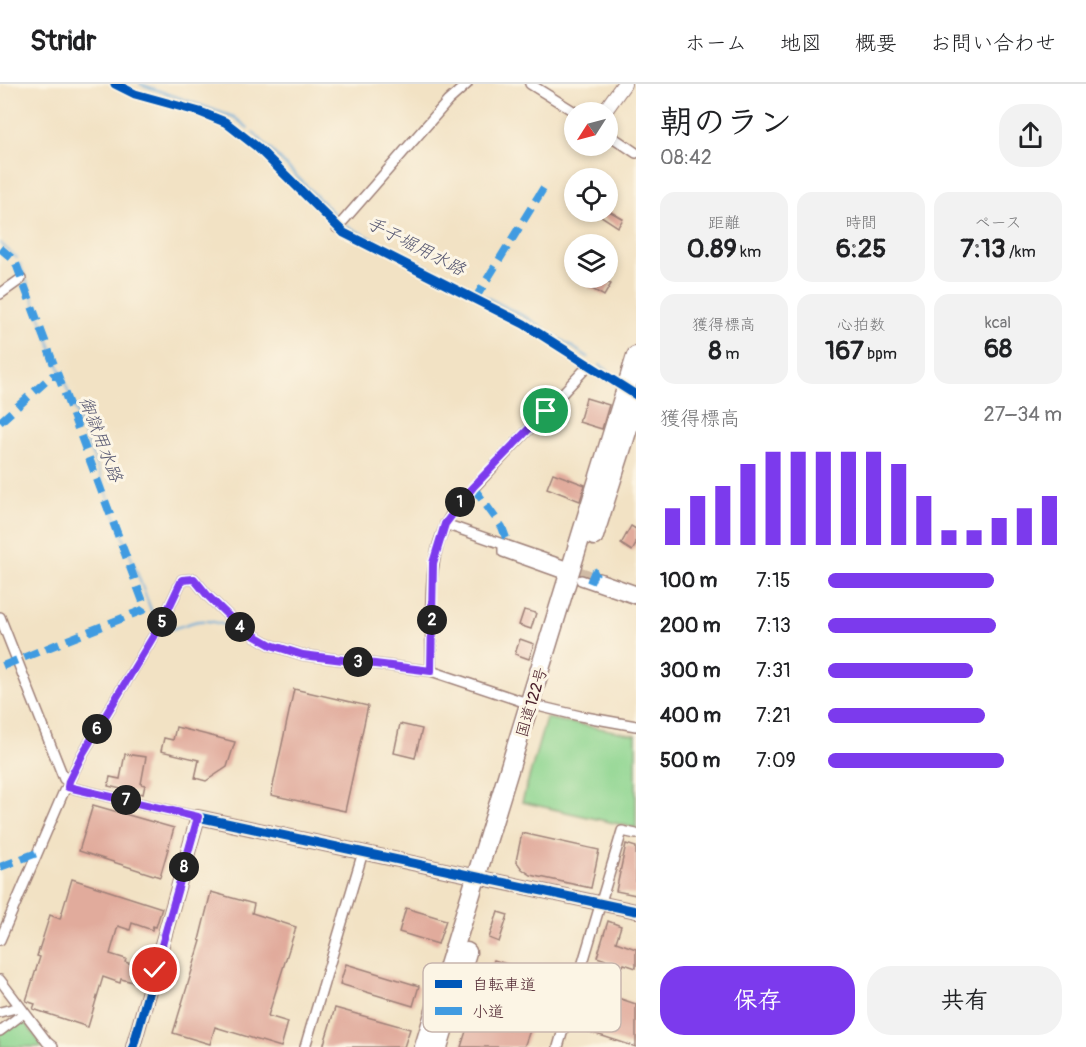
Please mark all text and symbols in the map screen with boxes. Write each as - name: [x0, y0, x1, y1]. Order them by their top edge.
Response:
- text: Stridr: [30, 24, 96, 59]
- text: ホーム: [685, 30, 747, 57]
- text: 地図: [780, 30, 822, 57]
- text: 概要: [855, 30, 897, 57]
- text: お問い合わせ: [930, 30, 1056, 57]
- north arrow: [564, 102, 618, 156]
- map controls: [564, 102, 618, 288]
- text: 朝のラン: [660, 102, 792, 143]
- button: share: [999, 104, 1062, 167]
- text: 08:42: [660, 145, 712, 170]
- button: locate: [564, 168, 618, 222]
- water label: 手子堀用水路: [362, 212, 470, 282]
- text: 距離: [708, 213, 740, 233]
- text: 時間: [845, 213, 877, 233]
- text: ペース: [974, 213, 1022, 233]
- text: 0.89: [687, 233, 737, 265]
- text: 6:25: [836, 233, 886, 265]
- text: 7:13: [960, 233, 1006, 265]
- button: layers: [564, 234, 618, 288]
- text: km: [737, 242, 761, 262]
- text: /km: [1006, 242, 1036, 262]
- text: kcal: [985, 313, 1011, 333]
- text: 獲得標高: [692, 315, 756, 335]
- text: 心拍数: [837, 315, 885, 335]
- text: 68: [984, 333, 1012, 365]
- text: 8: [709, 335, 722, 367]
- text: 167: [825, 335, 864, 367]
- text: m: [722, 344, 739, 364]
- text: bpm: [864, 344, 897, 364]
- pin: [520, 385, 571, 436]
- water label: 御獄用水路: [74, 393, 128, 486]
- icon: arrive: [529, 394, 562, 427]
- text: 27–34 m: [984, 402, 1062, 427]
- text: 獲得標高: [660, 406, 740, 431]
- pin: 1: [445, 487, 475, 517]
- text: 1: [457, 492, 463, 512]
- text: 100 m: [660, 568, 717, 593]
- text: 7:15: [756, 568, 791, 593]
- pin: 2: [417, 605, 447, 635]
- pin: 5: [147, 607, 177, 637]
- text: 2: [428, 610, 436, 630]
- text: 5: [158, 612, 166, 632]
- pin: 4: [225, 612, 255, 642]
- text: 200 m: [660, 613, 721, 638]
- text: 7:13: [756, 613, 791, 638]
- text: 4: [235, 617, 245, 637]
- pin: 3: [343, 647, 373, 677]
- text: 3: [354, 652, 362, 672]
- text: 300 m: [660, 658, 721, 683]
- text: 7:31: [756, 658, 791, 683]
- street label: 国道122号: [512, 665, 552, 740]
- text: 400 m: [660, 703, 721, 728]
- text: 7:21: [756, 703, 791, 728]
- pin: 6: [82, 714, 112, 744]
- text: 6: [92, 719, 102, 739]
- text: 500 m: [660, 748, 720, 773]
- text: 7:09: [756, 748, 796, 773]
- pin: 7: [111, 785, 141, 815]
- text: 7: [122, 790, 130, 810]
- pin: 8: [169, 852, 199, 882]
- text: 8: [180, 857, 188, 877]
- pin: [129, 944, 180, 995]
- icon: check: [138, 953, 171, 986]
- legend: [423, 963, 621, 1032]
- button: 保存: [660, 966, 855, 1035]
- button: 共有: [867, 966, 1062, 1035]
- text: 自転車道: [472, 975, 536, 995]
- text: 小道: [472, 1002, 504, 1022]

